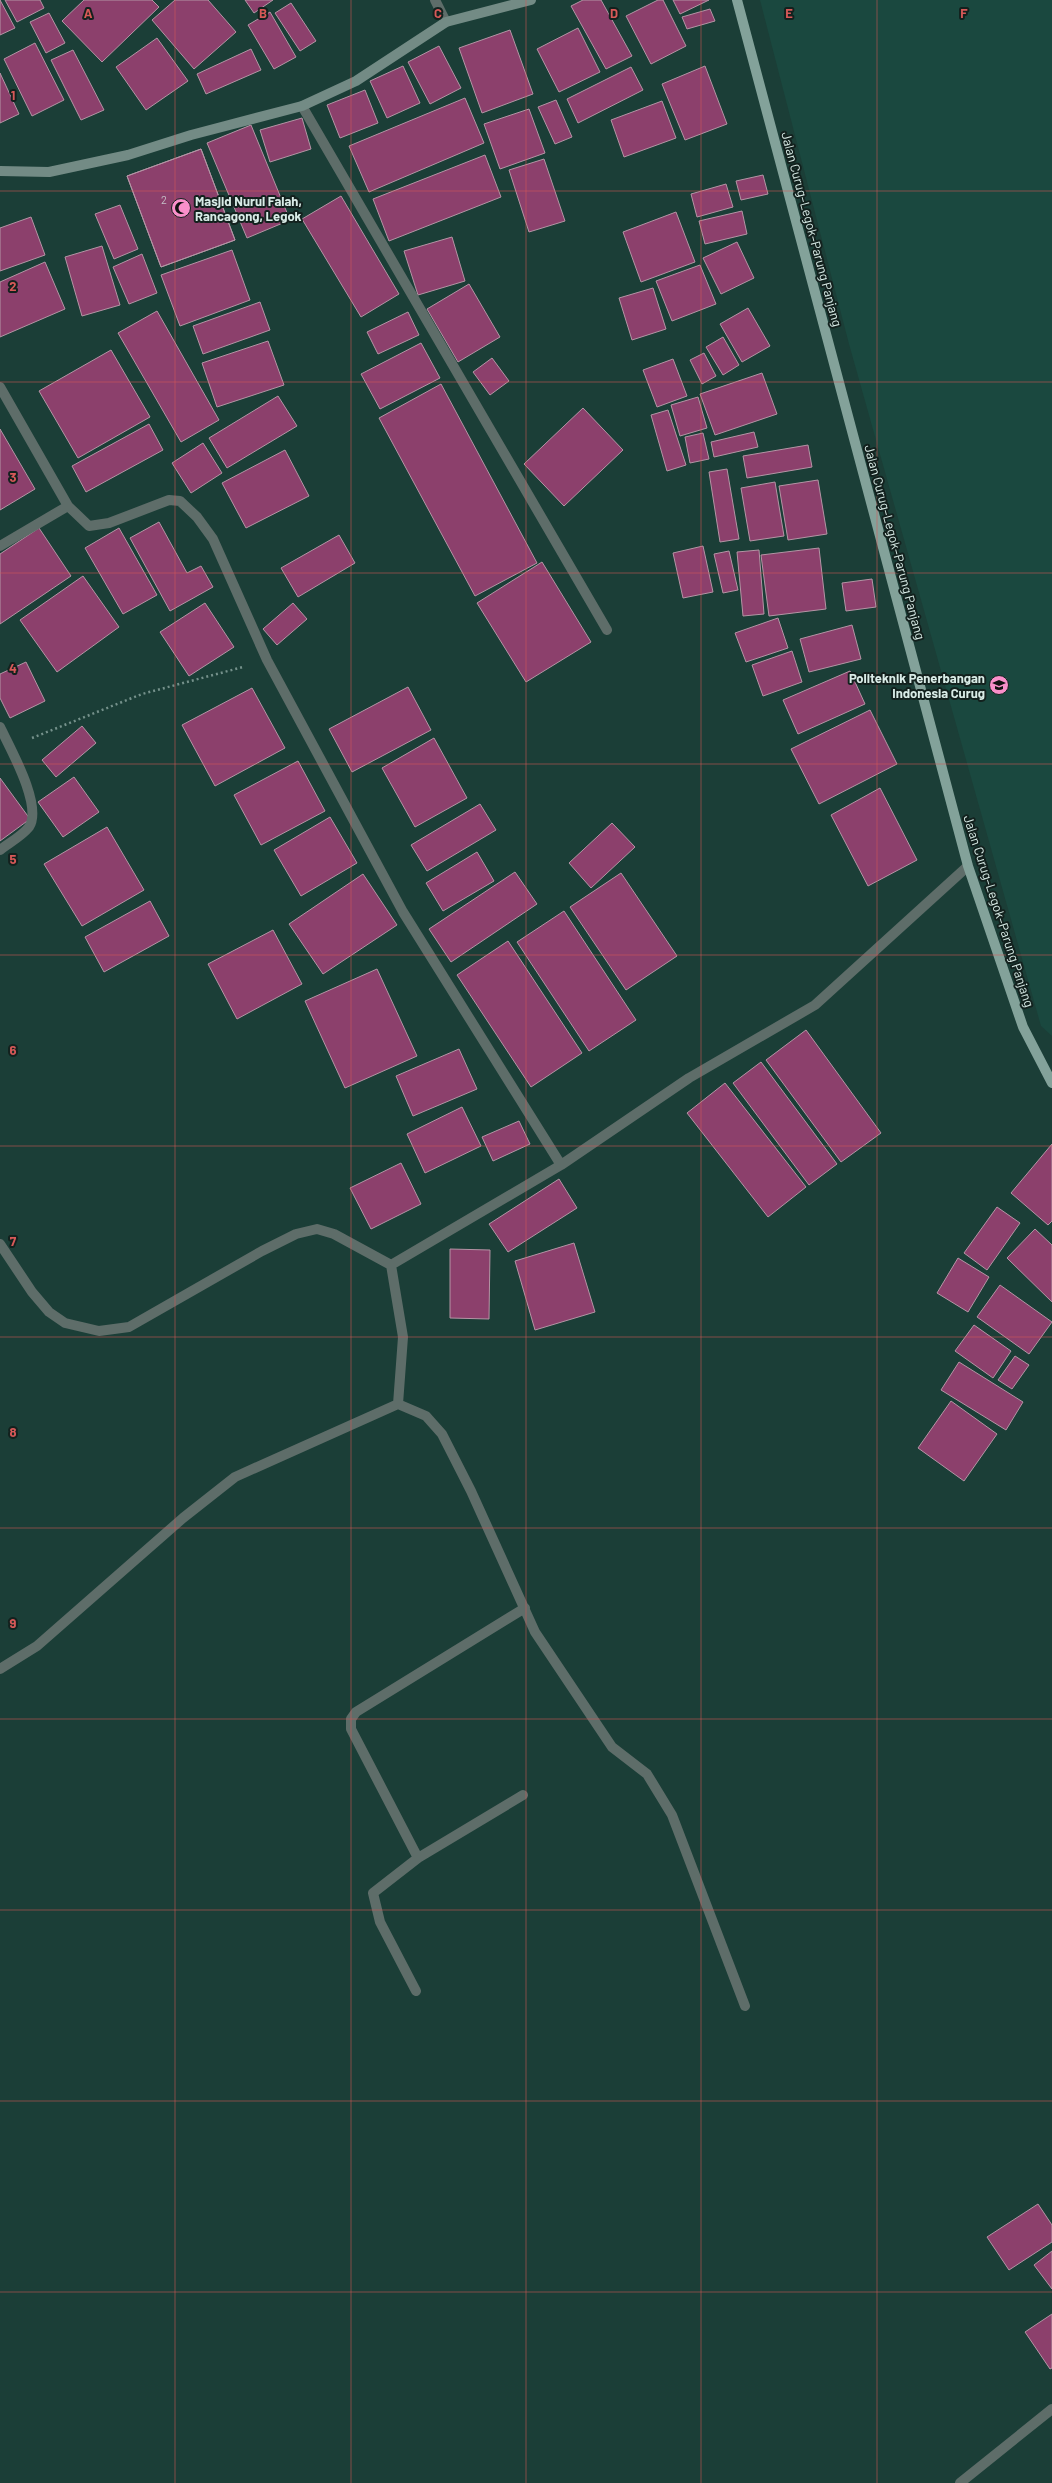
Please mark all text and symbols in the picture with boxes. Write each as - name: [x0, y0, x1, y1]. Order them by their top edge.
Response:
- text: A: [84, 5, 93, 21]
- text: B: [259, 5, 267, 21]
- text: C: [434, 5, 442, 21]
- text: D: [610, 5, 618, 21]
- text: E: [785, 5, 793, 21]
- text: F: [960, 5, 968, 21]
- text: 1: [11, 87, 15, 103]
- street label: Jalan Curug–Legok–Parung Panjang: [778, 130, 846, 328]
- house number: 2: [161, 193, 167, 206]
- place label: Masjid Nurul Falah, Rancagong, Legok: [195, 193, 302, 224]
- mosque icon: Masjid Nurul Falah, Rancagong, Legok: [170, 197, 192, 219]
- text: 2: [9, 278, 17, 294]
- street label: Jalan Curug–Legok–Parung Panjang: [861, 443, 929, 641]
- text: 3: [9, 469, 17, 485]
- text: 4: [9, 660, 17, 676]
- place label: Politeknik Penerbangan Indonesia Curug: [849, 670, 985, 701]
- school or university icon: Politeknik Penerbangan Indonesia Curug: [988, 674, 1010, 696]
- street label: Jalan Curug–Legok–Parung Panjang: [960, 813, 1038, 1009]
- text: 5: [9, 851, 17, 867]
- text: 6: [10, 1042, 17, 1058]
- text: 7: [10, 1233, 17, 1249]
- text: 8: [9, 1424, 17, 1440]
- text: 9: [10, 1615, 17, 1631]

